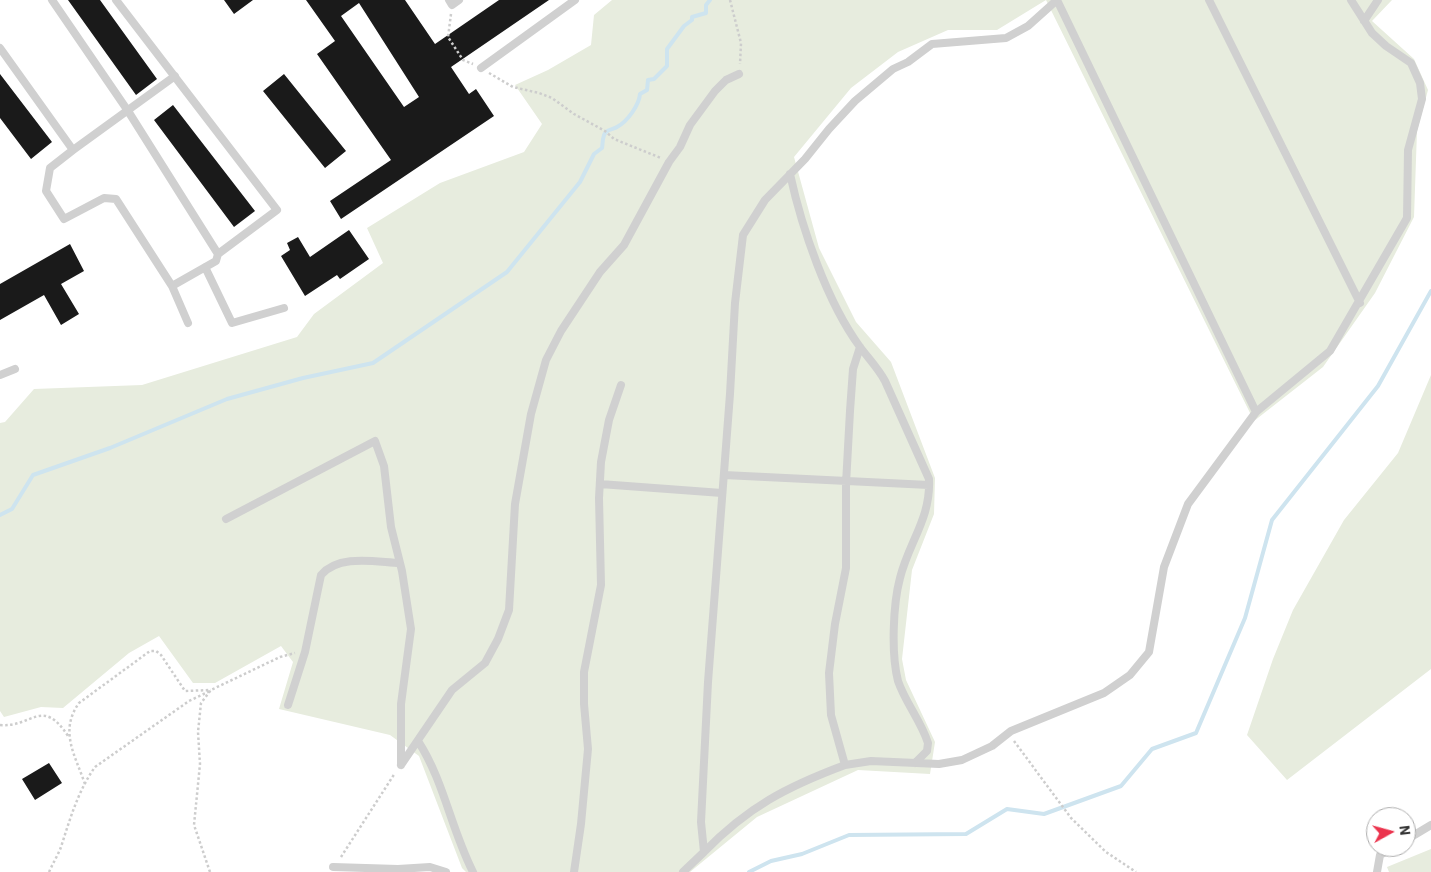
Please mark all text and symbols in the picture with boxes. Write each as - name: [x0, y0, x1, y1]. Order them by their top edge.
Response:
- north arrow: [1366, 807, 1416, 857]
- text: N: [1395, 824, 1414, 836]

